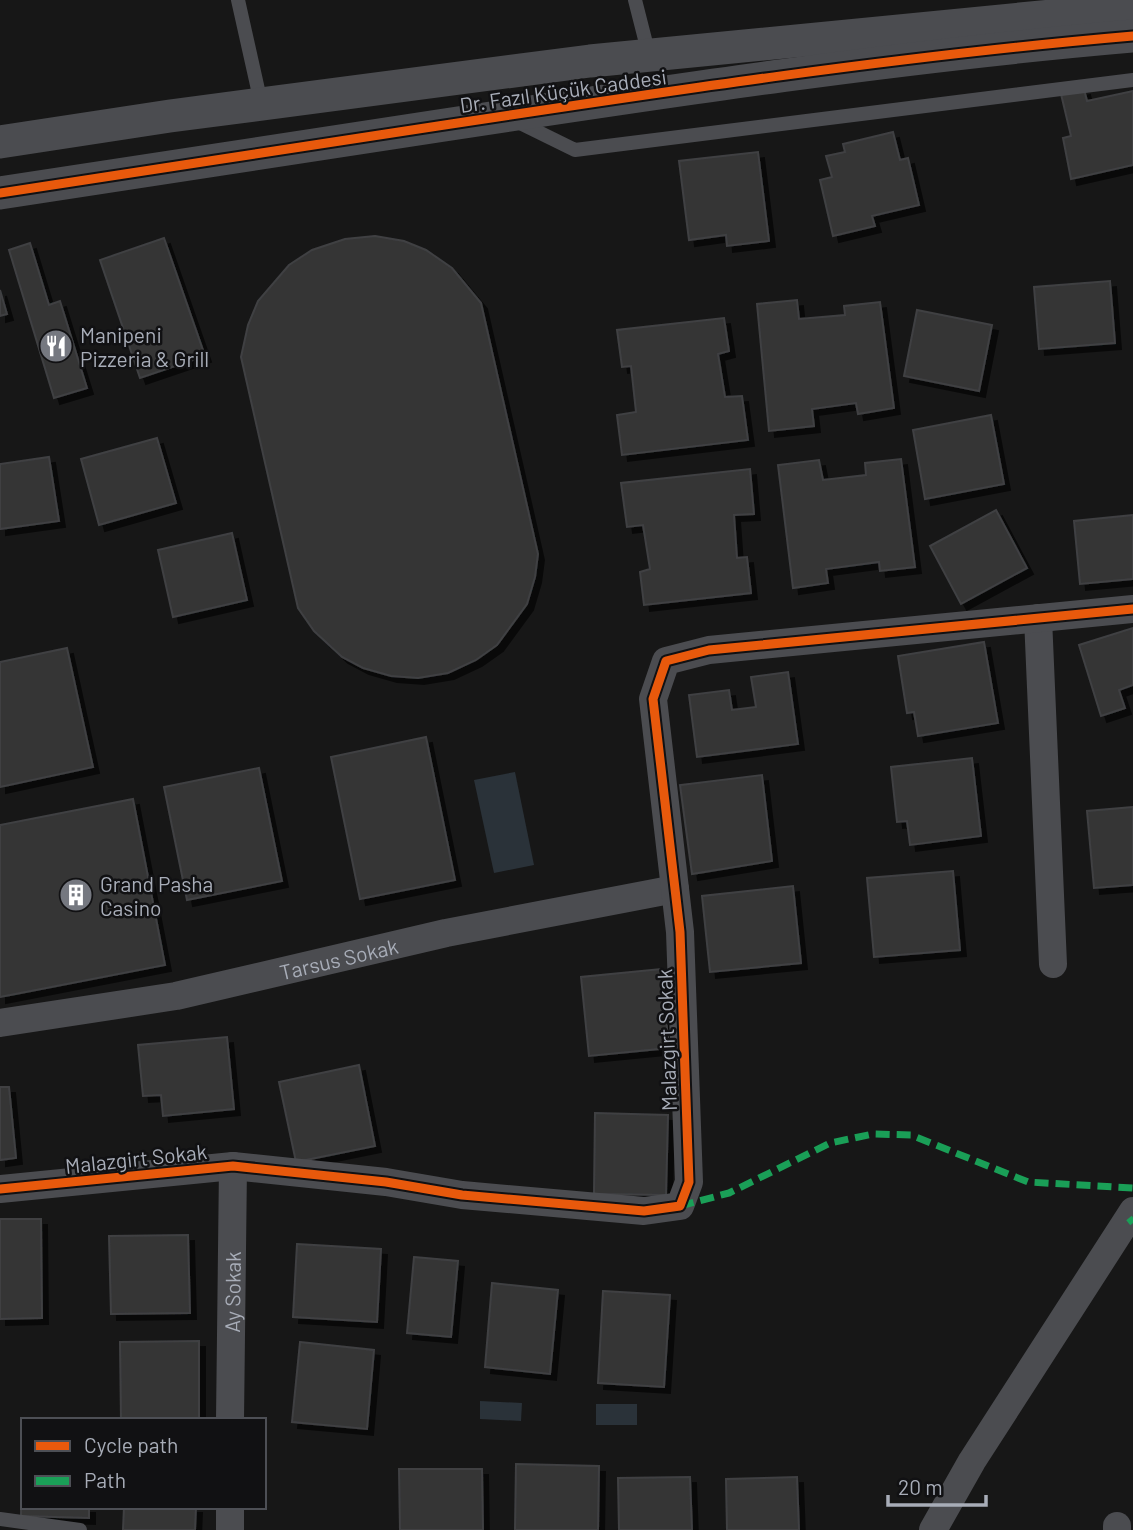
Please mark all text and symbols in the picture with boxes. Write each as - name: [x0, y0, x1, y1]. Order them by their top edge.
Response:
- street label: Dr. Fazıl Küçük Caddesi: [458, 63, 668, 117]
- place label: Manipeni Pizzeria & Grill: [80, 322, 209, 371]
- restaurant icon: Manipeni Pizzeria & Grill: [37, 327, 75, 365]
- place label: Grand Pasha Casino: [100, 871, 213, 920]
- building icon: Grand Pasha Casino: [57, 876, 95, 914]
- street label: Tarsus Sokak: [277, 932, 400, 984]
- street label: Malazgirt Sokak: [651, 968, 681, 1112]
- street label: Malazgirt Sokak: [64, 1138, 208, 1178]
- street label: Ay Sokak: [219, 1251, 244, 1333]
- legend: [21, 1418, 266, 1509]
- text: Cycle path: [84, 1432, 178, 1457]
- scale bar: [888, 1464, 986, 1508]
- text: Path: [84, 1467, 126, 1492]
- text: 20 m: [898, 1474, 943, 1499]

